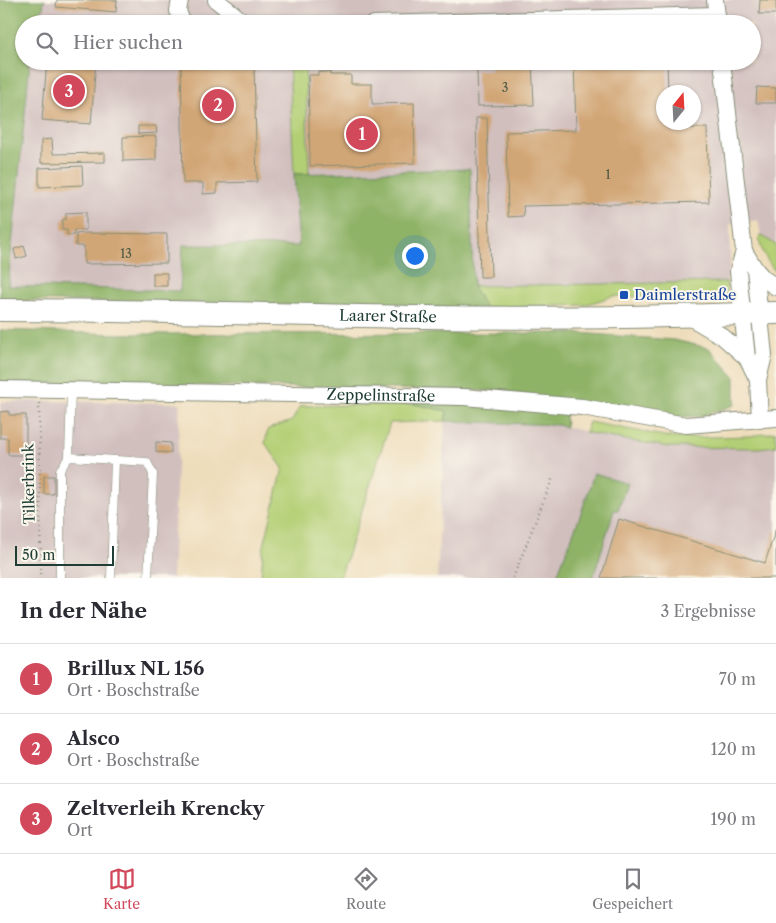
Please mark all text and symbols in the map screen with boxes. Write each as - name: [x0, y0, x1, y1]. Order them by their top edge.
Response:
- search box: [15, 15, 761, 70]
- icon: search: [33, 29, 61, 57]
- text: Hier suchen: [73, 31, 183, 54]
- pin: 3: [53, 72, 85, 110]
- house number: 3: [502, 80, 508, 95]
- north arrow: [656, 85, 701, 130]
- pin: 2: [202, 86, 234, 124]
- pin: 1: [346, 115, 378, 153]
- house number: 1: [605, 167, 611, 182]
- your location: [402, 243, 428, 269]
- house number: 13: [120, 246, 132, 261]
- place label: Daimlerstraße: [634, 285, 737, 304]
- marker: Daimlerstraße: [618, 289, 630, 301]
- street label: Laarer Straße: [339, 305, 437, 326]
- street label: Zeppelinstraße: [326, 385, 435, 406]
- street label: Tilkerbrink: [18, 442, 39, 525]
- scale bar: [15, 543, 114, 566]
- text: 50 m: [22, 546, 55, 564]
- text: In der Nähe: [20, 598, 147, 623]
- text: 3 Ergebnisse: [660, 601, 756, 621]
- text: Brillux NL 156: [67, 657, 204, 680]
- text: 1: [32, 669, 40, 689]
- text: 70 m: [719, 669, 756, 689]
- text: Ort · Boschstraße: [67, 680, 200, 700]
- text: Alsco: [67, 727, 120, 750]
- text: 2: [31, 739, 41, 759]
- text: 120 m: [711, 739, 756, 759]
- text: Ort · Boschstraße: [67, 750, 200, 770]
- text: Zeltverleih Krencky: [67, 797, 264, 820]
- text: 3: [31, 809, 41, 829]
- text: 190 m: [711, 809, 756, 829]
- text: Ort: [67, 820, 93, 840]
- tab: Karte: [103, 865, 140, 913]
- tab: Route: [346, 865, 386, 913]
- tab: Gespeichert: [592, 865, 673, 913]

